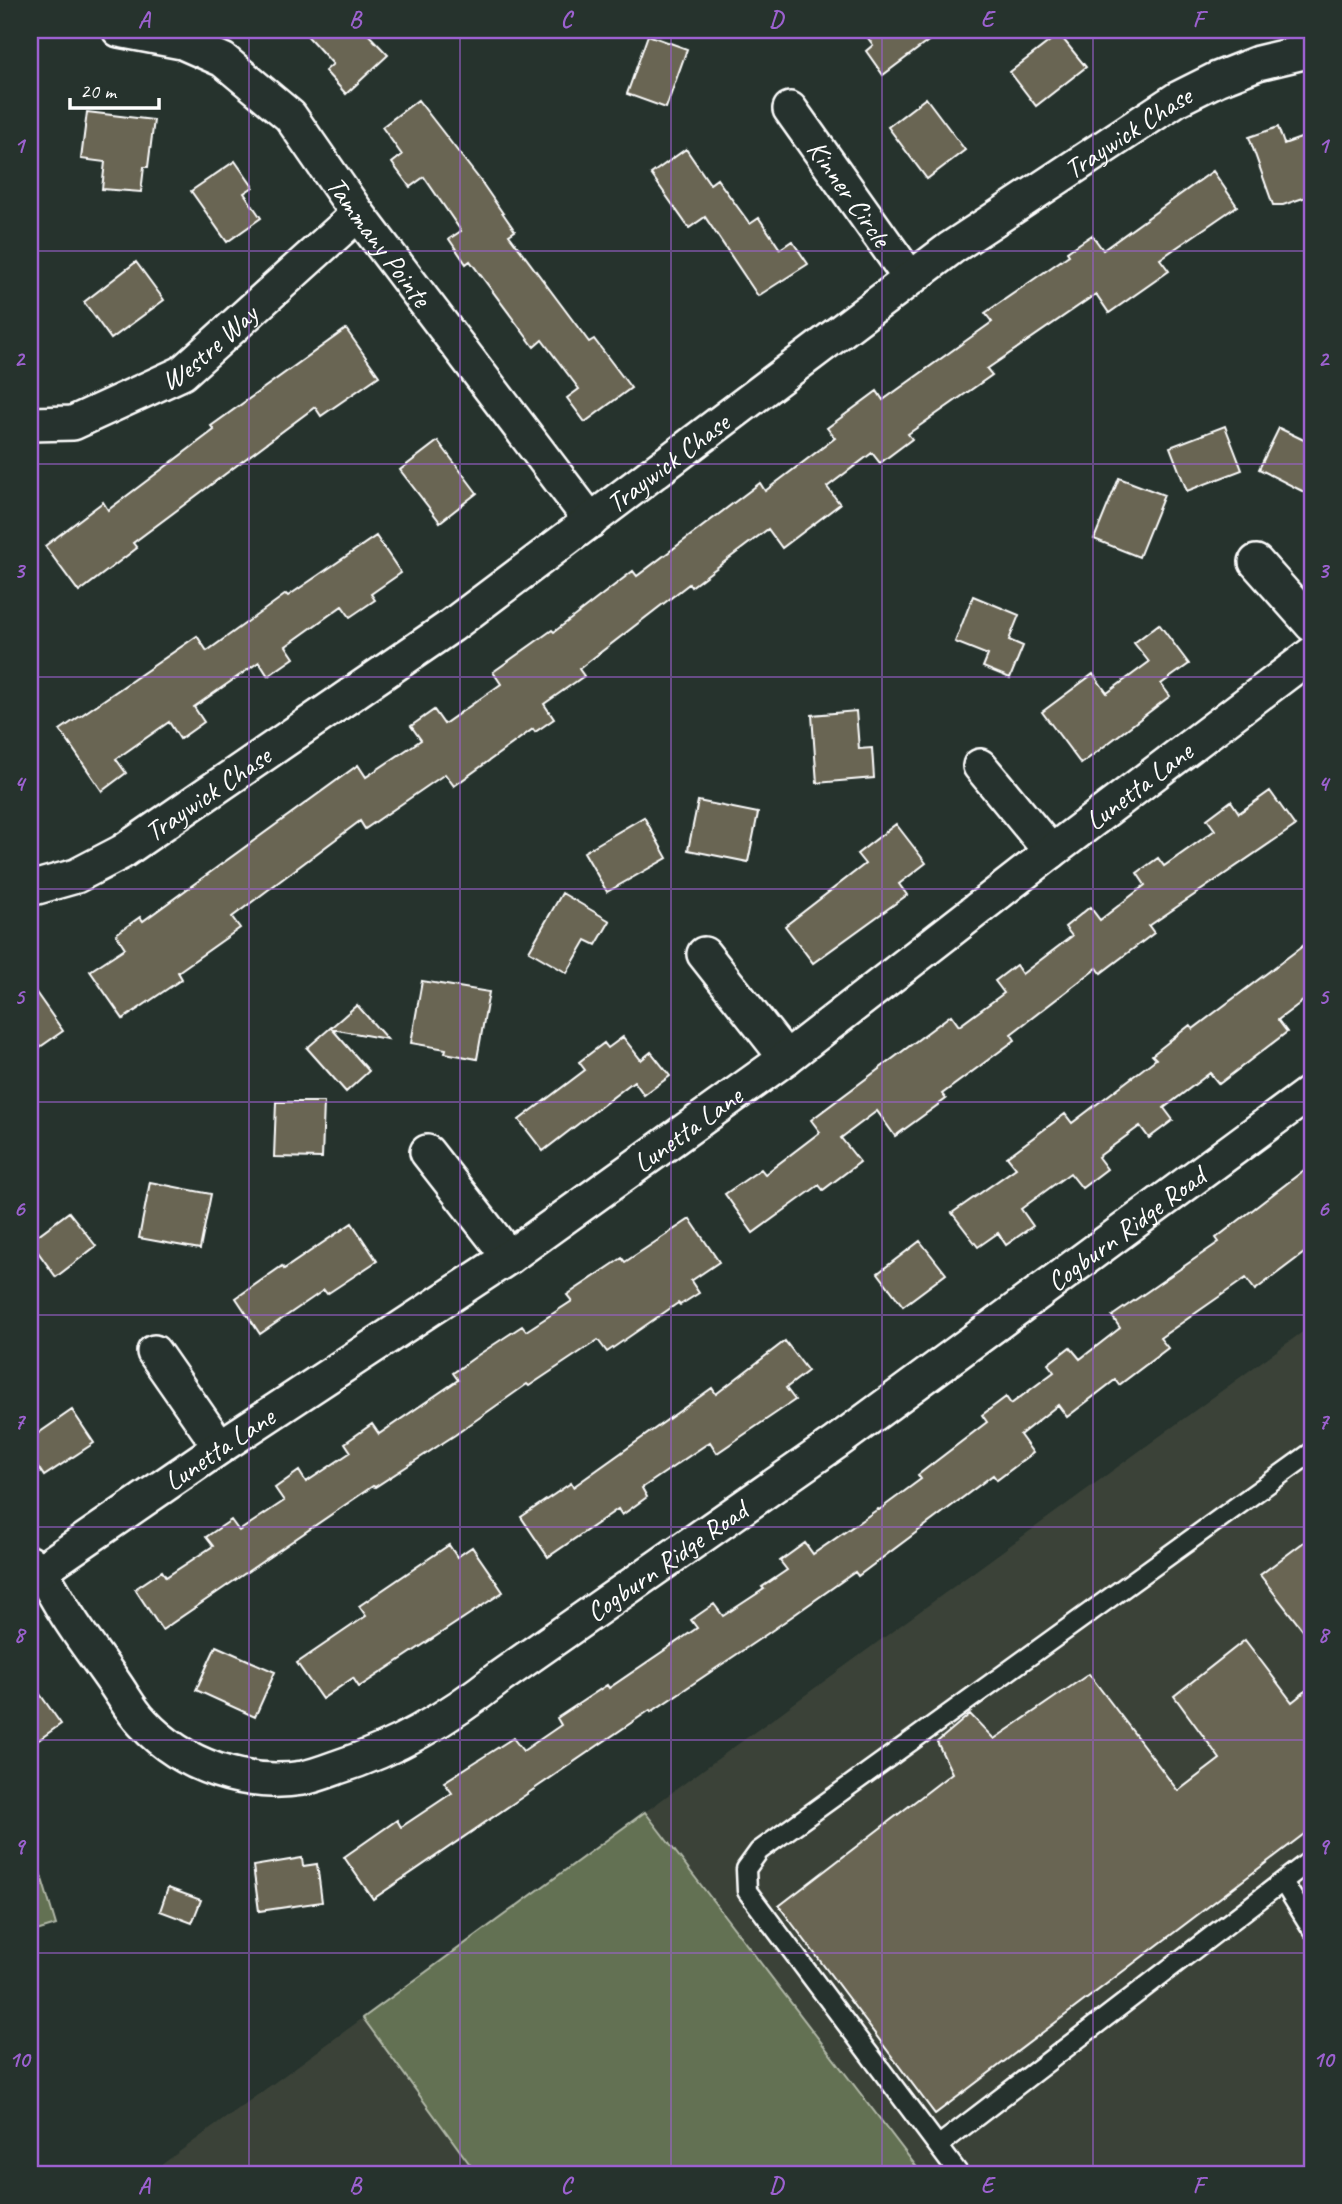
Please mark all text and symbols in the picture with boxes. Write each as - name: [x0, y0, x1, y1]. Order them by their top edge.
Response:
- text: A: [138, 5, 152, 34]
- text: B: [349, 5, 363, 34]
- text: C: [561, 5, 575, 34]
- text: D: [769, 5, 785, 34]
- text: E: [981, 5, 997, 34]
- text: F: [1193, 5, 1209, 34]
- scale bar: [70, 66, 159, 110]
- street label: Traywick Chase: [1058, 77, 1199, 187]
- text: 20 m: [80, 78, 118, 104]
- text: 1: [14, 131, 27, 160]
- text: 1: [1318, 131, 1331, 160]
- street label: Kinner Circle: [799, 133, 900, 255]
- street label: Tammany Pointe: [319, 169, 440, 315]
- street label: Westre Way: [156, 295, 266, 398]
- text: 2: [14, 344, 27, 373]
- text: 2: [1318, 344, 1331, 373]
- street label: Traywick Chase: [599, 404, 738, 521]
- text: 3: [14, 556, 27, 585]
- text: 3: [1318, 556, 1331, 585]
- street label: Lunetta Lane: [1078, 733, 1201, 838]
- street label: Traywick Chase: [138, 737, 279, 849]
- text: 4: [14, 769, 27, 798]
- text: 4: [1318, 769, 1331, 798]
- text: 5: [14, 982, 26, 1011]
- text: 5: [1318, 982, 1330, 1011]
- street label: Lunetta Lane: [626, 1077, 750, 1180]
- street label: Cogburn Ridge Road: [1040, 1157, 1215, 1299]
- text: 6: [14, 1194, 27, 1223]
- text: 6: [1318, 1194, 1331, 1223]
- street label: Lunetta Lane: [157, 1398, 283, 1498]
- text: 7: [14, 1407, 27, 1436]
- text: 7: [1318, 1407, 1331, 1436]
- street label: Cogburn Ridge Road: [579, 1491, 757, 1630]
- text: 8: [14, 1620, 27, 1649]
- text: 8: [1318, 1620, 1331, 1649]
- text: 9: [14, 1832, 27, 1861]
- text: 9: [1318, 1832, 1331, 1861]
- text: 10: [9, 2045, 32, 2074]
- text: 10: [1313, 2045, 1336, 2074]
- text: A: [138, 2171, 152, 2200]
- text: B: [349, 2171, 363, 2200]
- text: C: [561, 2171, 575, 2200]
- text: D: [769, 2171, 785, 2200]
- text: E: [981, 2171, 997, 2200]
- text: F: [1193, 2171, 1209, 2200]

